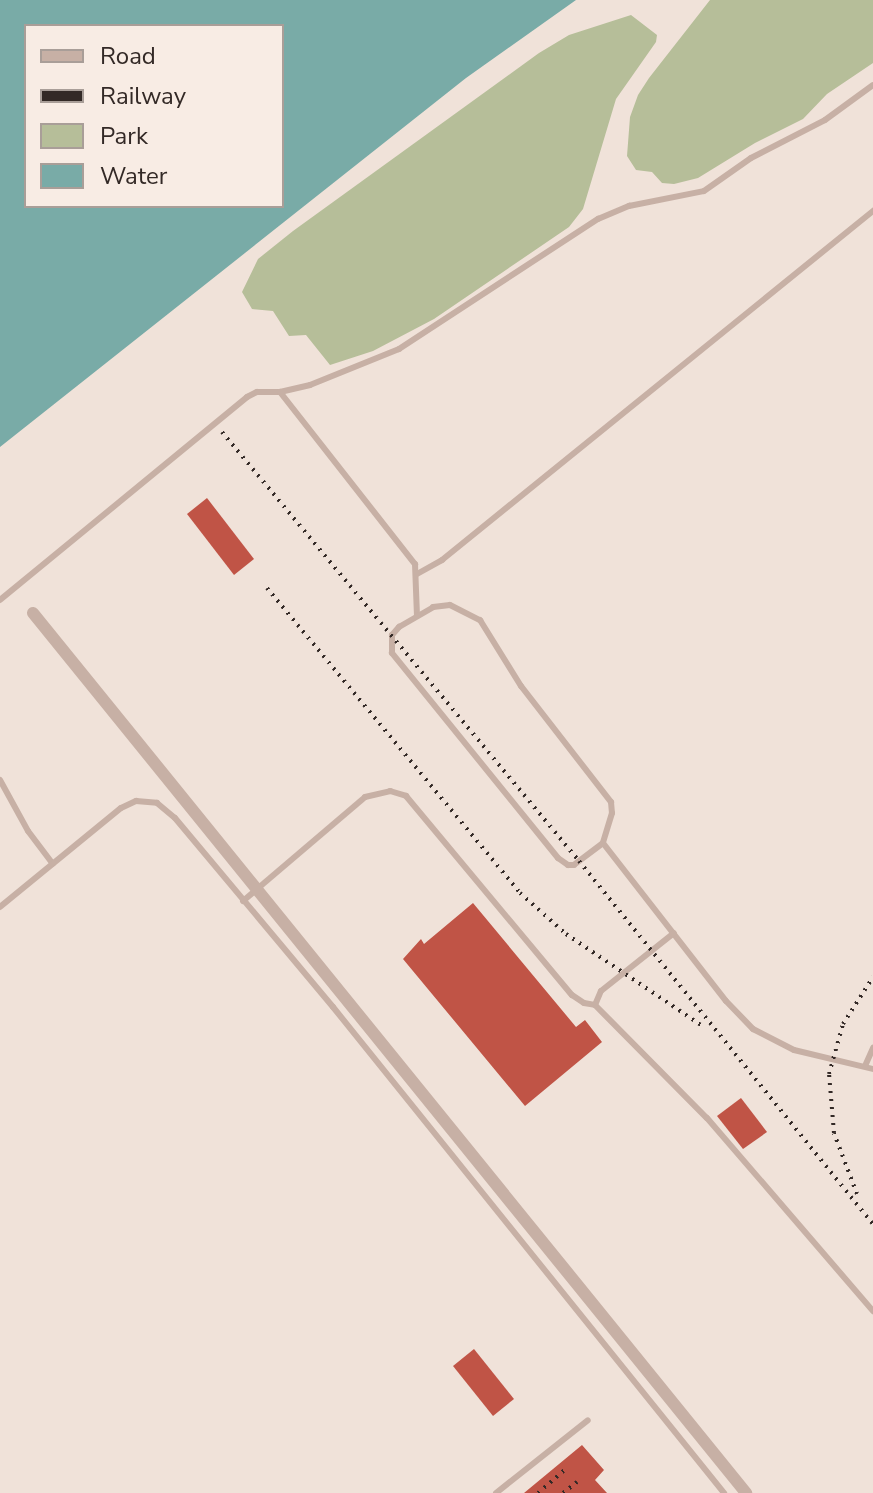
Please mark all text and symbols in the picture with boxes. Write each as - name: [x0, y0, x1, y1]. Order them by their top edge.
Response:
- legend: [24, 24, 284, 208]
- text: Road: [100, 40, 156, 72]
- text: Railway: [100, 80, 186, 112]
- text: Park: [100, 120, 148, 152]
- text: Water: [100, 160, 167, 192]

